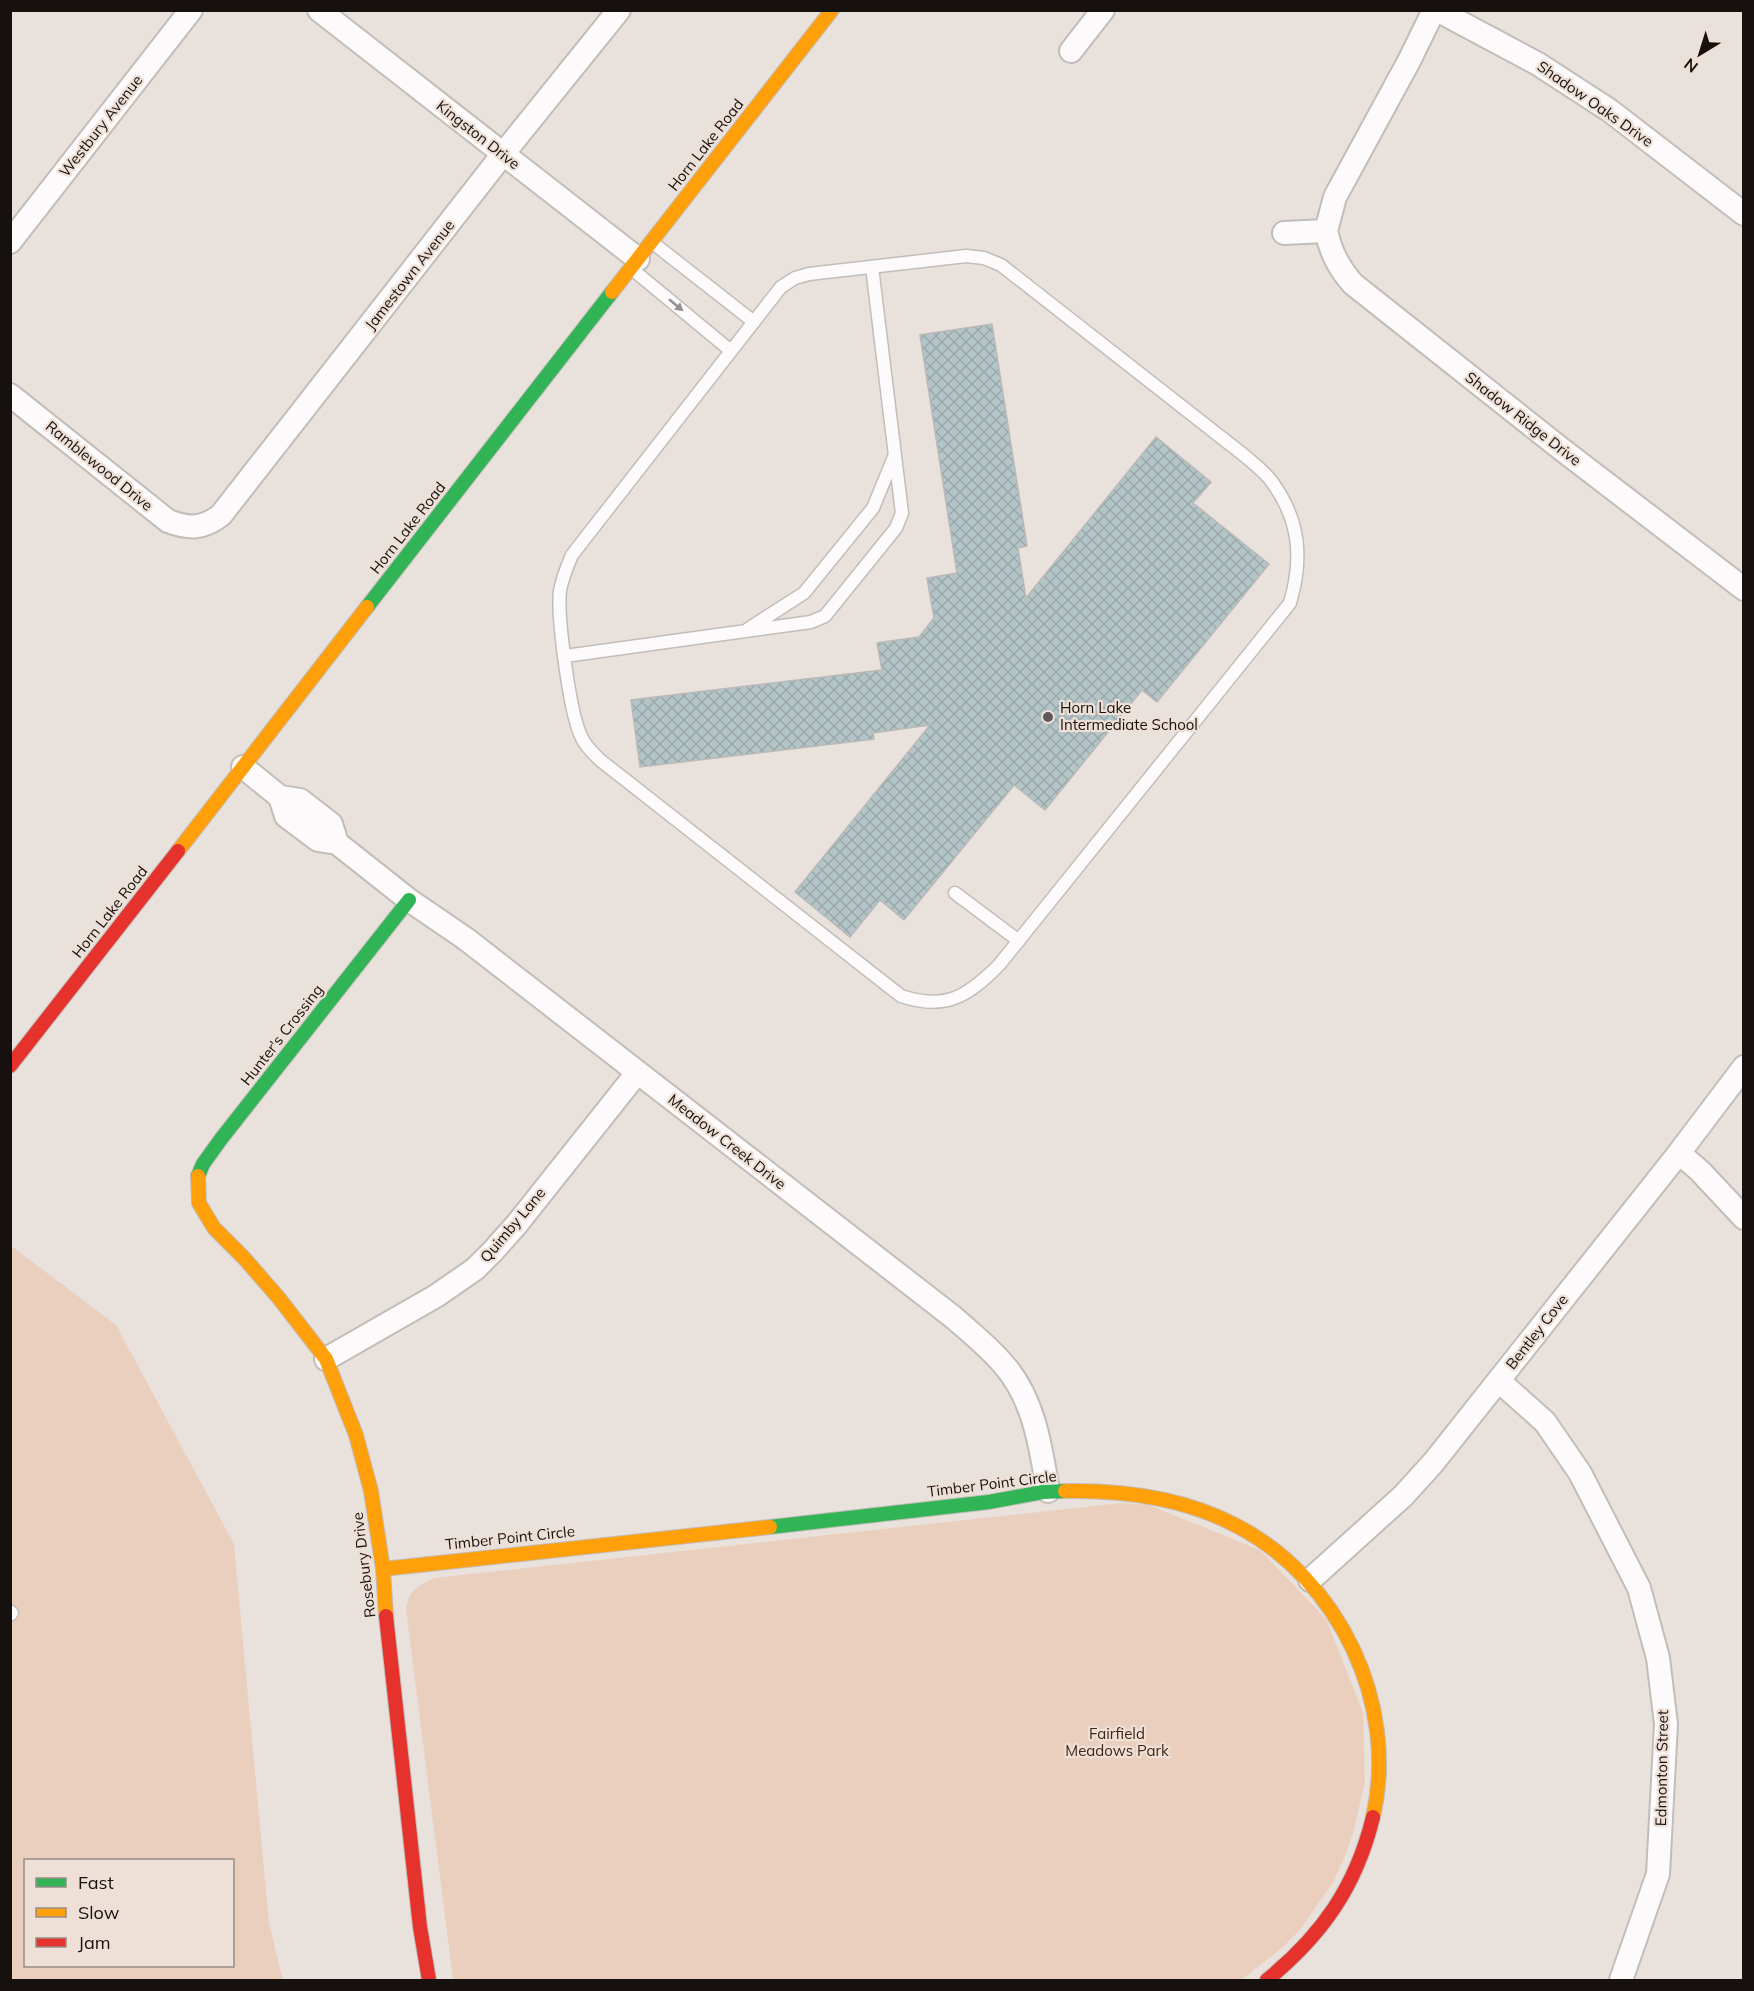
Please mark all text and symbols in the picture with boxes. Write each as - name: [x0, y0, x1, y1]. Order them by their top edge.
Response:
- north arrow: [1670, 24, 1730, 84]
- text: N: [1680, 54, 1702, 77]
- street label: Shadow Oaks Drive: [1534, 56, 1657, 151]
- street label: Westbury Avenue: [55, 71, 146, 181]
- street label: Horn Lake Road: [664, 95, 747, 195]
- street label: Kingston Drive: [433, 96, 524, 173]
- street label: Jamestown Avenue: [361, 216, 458, 333]
- one-way arrow: [669, 299, 684, 311]
- street label: Shadow Ridge Drive: [1462, 367, 1585, 470]
- street label: Ramblewood Drive: [42, 417, 157, 515]
- street label: Horn Lake Road: [366, 478, 449, 578]
- place label: Horn Lake Intermediate School: [1060, 698, 1198, 734]
- marker: Horn Lake Intermediate School: [1041, 710, 1055, 724]
- street label: Horn Lake Road: [68, 862, 151, 962]
- street label: Hunter's Crossing: [236, 980, 327, 1089]
- street label: Meadow Creek Drive: [665, 1090, 790, 1193]
- street label: Quimby Lane: [476, 1183, 549, 1266]
- street label: Bentley Cove: [1501, 1290, 1572, 1373]
- street label: Timber Point Circle: [926, 1466, 1058, 1501]
- street label: Rosebury Drive: [348, 1511, 379, 1619]
- street label: Timber Point Circle: [444, 1521, 576, 1554]
- street label: Edmonton Street: [1651, 1710, 1672, 1826]
- park label: Fairfield Meadows Park: [1065, 1724, 1169, 1760]
- legend: [24, 1859, 234, 1967]
- text: Fast: [78, 1871, 114, 1894]
- text: Slow: [78, 1901, 120, 1924]
- text: Jam: [78, 1931, 111, 1954]

